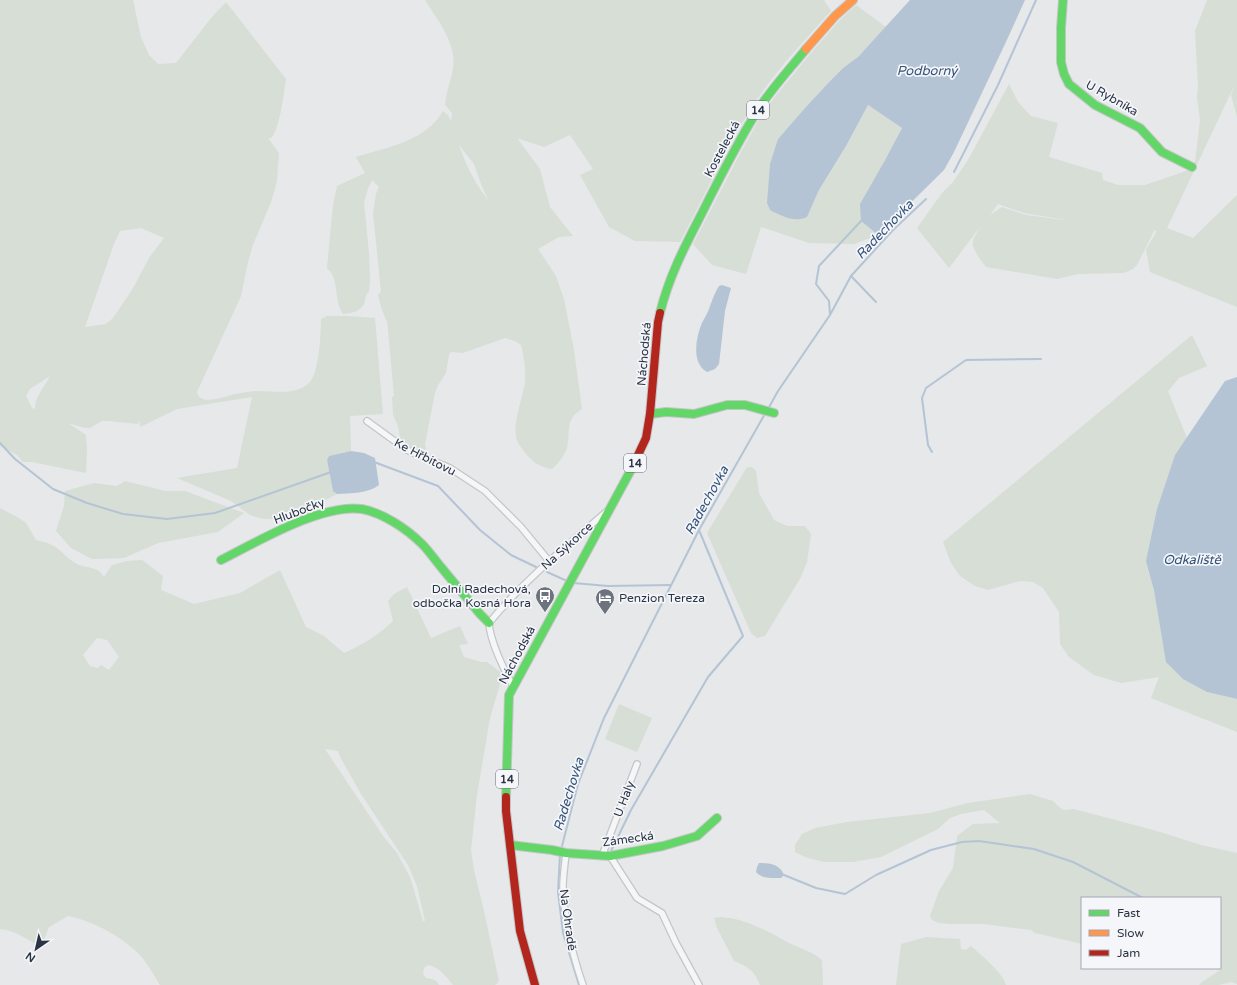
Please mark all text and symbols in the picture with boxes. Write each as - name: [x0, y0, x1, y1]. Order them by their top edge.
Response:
- water label: Podborný: [897, 63, 959, 79]
- street label: U Rybníka: [1083, 77, 1141, 119]
- road number: 14: [747, 101, 769, 119]
- street label: Kostelecká: [701, 118, 743, 180]
- water label: Radechovka: [853, 196, 917, 263]
- street label: Náchodská: [634, 322, 654, 386]
- street label: Ke Hřbitovu: [392, 435, 458, 479]
- road number: 14: [624, 454, 646, 472]
- water label: Radechovka: [681, 463, 733, 538]
- street label: Hlubočky: [272, 495, 327, 527]
- street label: Na Sýkorce: [538, 519, 596, 573]
- water label: Odkaliště: [1163, 552, 1221, 568]
- place label: Dolní Radechová, odbočka Kosná Hora: [413, 582, 531, 610]
- bus stop icon: Dolní Radechová, odbočka Kosná Hora: [534, 585, 556, 613]
- hotel icon: Penzion Tereza: [594, 587, 616, 615]
- place label: Penzion Tereza: [619, 591, 705, 605]
- street label: Náchodská: [496, 624, 538, 686]
- water label: Radechovka: [550, 755, 588, 833]
- road number: 14: [496, 770, 518, 788]
- street label: U Haly: [611, 778, 637, 819]
- street label: Zámecká: [601, 828, 655, 850]
- street label: Na Ohradě: [557, 888, 579, 952]
- legend: [1081, 897, 1221, 969]
- text: Fast: [1117, 906, 1141, 920]
- text: Slow: [1117, 926, 1144, 940]
- north arrow: [16, 929, 56, 969]
- text: Jam: [1117, 946, 1140, 960]
- text: N: [23, 949, 38, 965]

